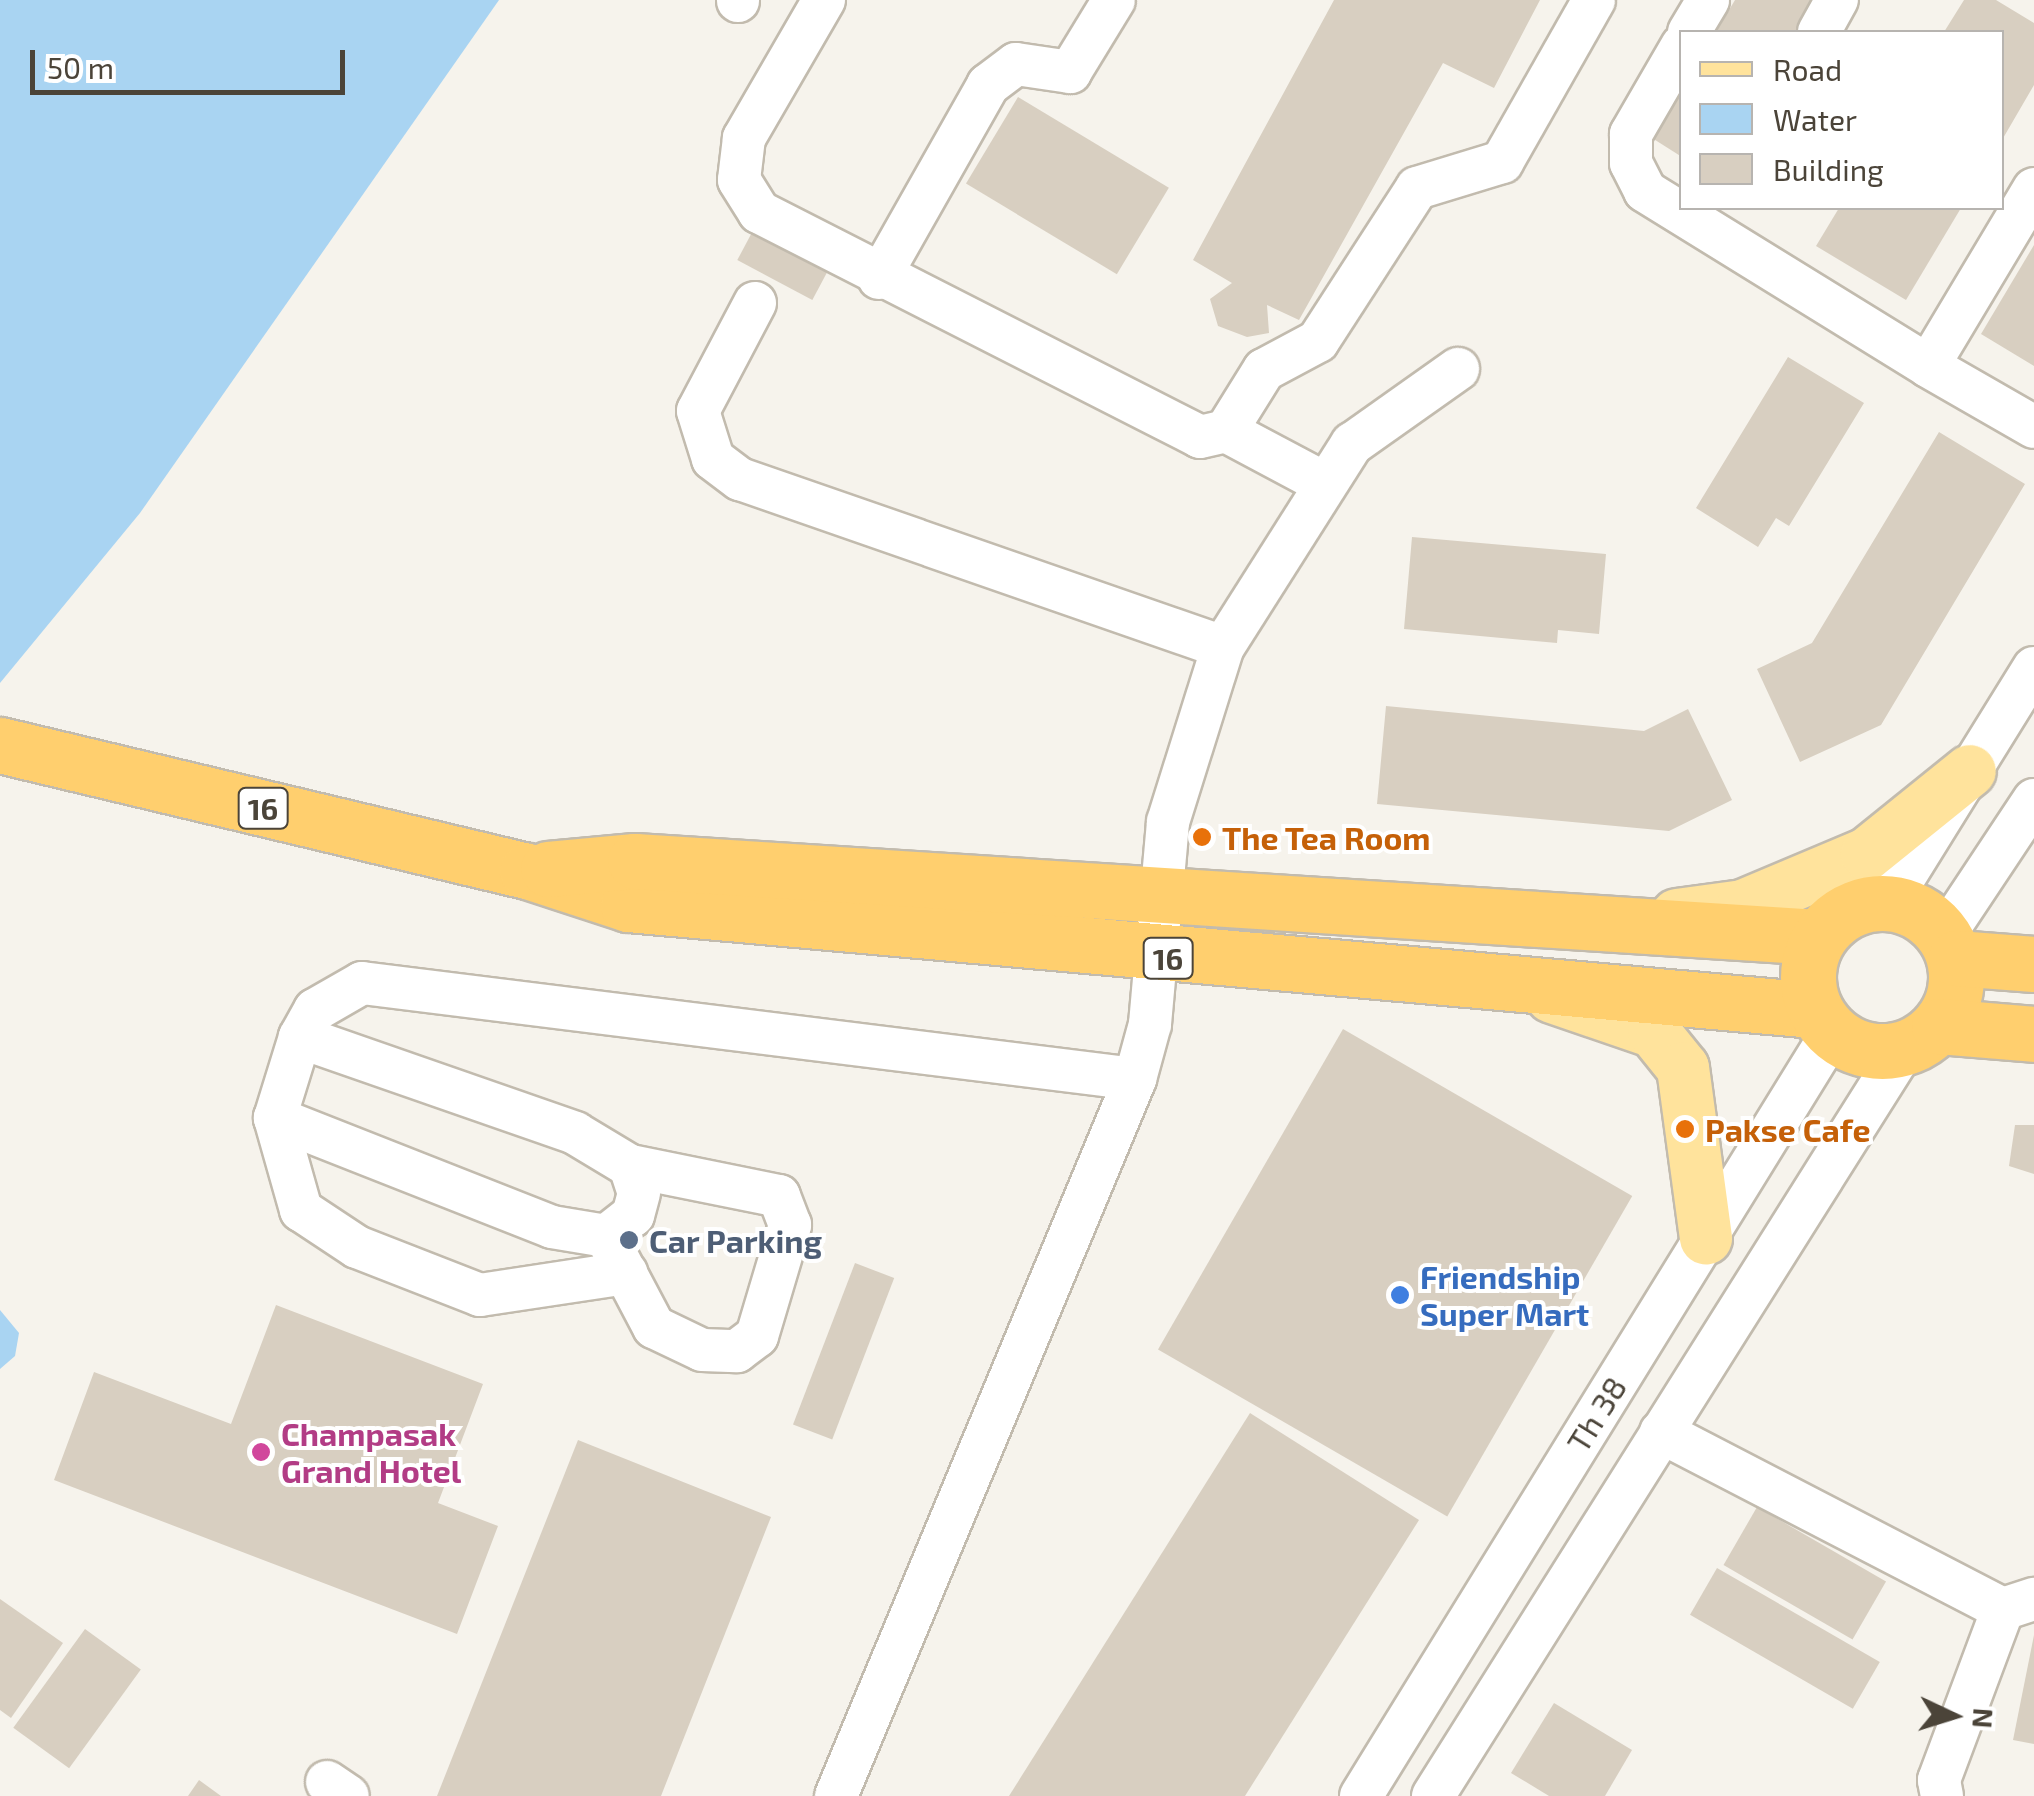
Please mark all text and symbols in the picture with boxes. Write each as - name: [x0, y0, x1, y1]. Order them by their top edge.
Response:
- scale bar: [35, 30, 350, 92]
- legend: [1679, 30, 2004, 210]
- text: 50 m: [47, 49, 114, 85]
- text: Road: [1773, 51, 1842, 87]
- text: Water: [1773, 101, 1857, 137]
- text: Building: [1773, 151, 1884, 187]
- road number: 16: [236, 783, 290, 833]
- place label: The Tea Room: [1222, 818, 1431, 856]
- marker: The Tea Room: [1191, 826, 1213, 848]
- road number: 16: [1140, 933, 1196, 983]
- place label: Pakse Cafe: [1705, 1110, 1871, 1148]
- marker: Pakse Cafe: [1674, 1118, 1696, 1140]
- place label: Car Parking: [649, 1221, 823, 1259]
- marker: Car Parking: [618, 1229, 640, 1251]
- place label: Friendship Super Mart: [1420, 1258, 1590, 1333]
- marker: Friendship Super Mart: [1389, 1284, 1411, 1306]
- street label: Th 38: [1558, 1369, 1634, 1459]
- place label: Champasak Grand Hotel: [281, 1415, 461, 1490]
- marker: Champasak Grand Hotel: [250, 1441, 272, 1463]
- north arrow: [1904, 1666, 2004, 1766]
- text: N: [1966, 1707, 2002, 1729]

